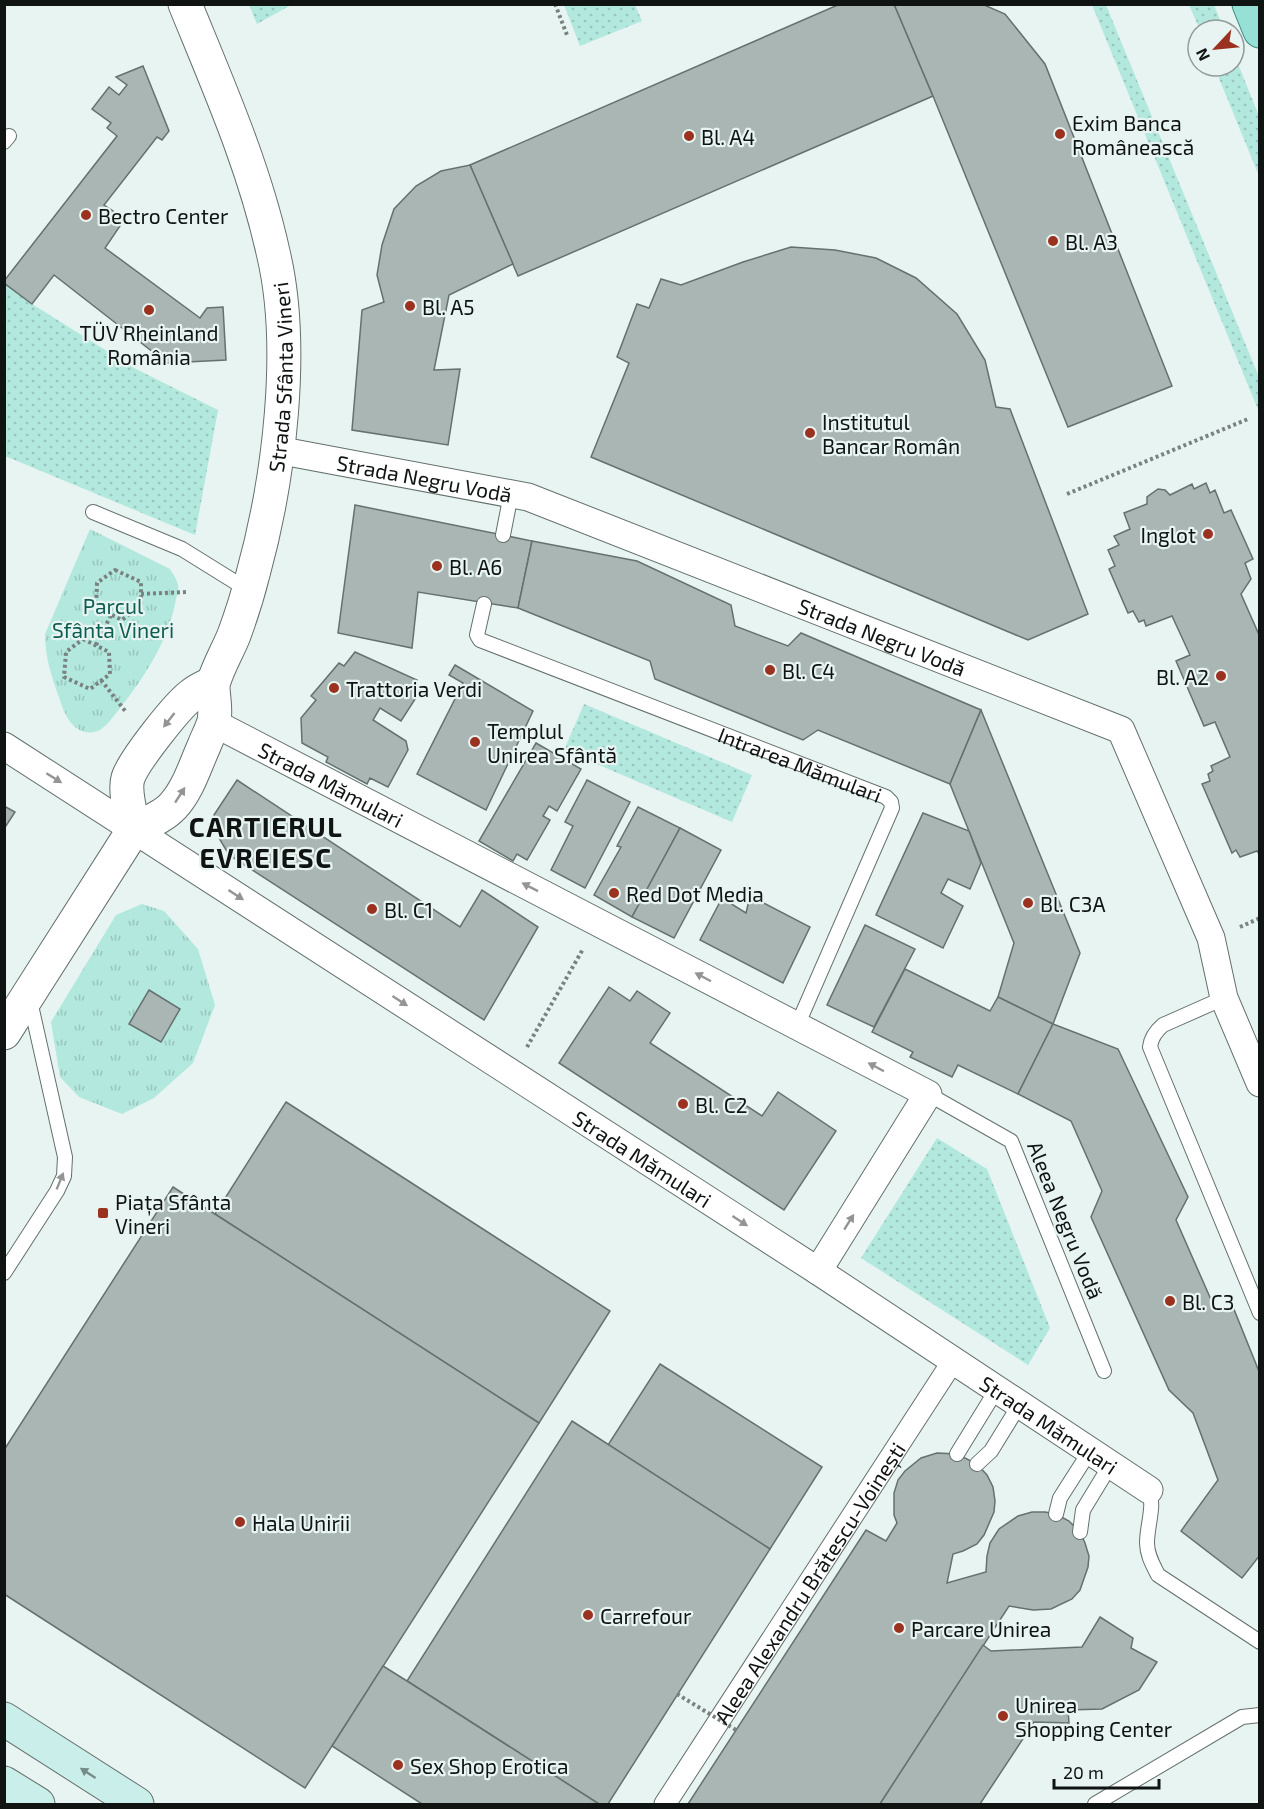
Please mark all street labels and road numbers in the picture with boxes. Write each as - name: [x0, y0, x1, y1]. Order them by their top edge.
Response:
- street label: Strada Sfânta Vineri: [262, 281, 296, 474]
- street label: Strada Negru Vodă: [335, 449, 514, 506]
- street label: Strada Negru Vodă: [795, 592, 970, 680]
- street label: Intrarea Mămulari: [715, 721, 886, 807]
- street label: Strada Mămulari: [255, 736, 408, 832]
- street label: Strada Mămulari: [569, 1104, 717, 1212]
- street label: Aleea Negru Vodă: [1023, 1137, 1109, 1303]
- street label: Strada Mămulari: [976, 1370, 1123, 1479]
- street label: Aleea Alexandru Brătescu-Voinești: [708, 1437, 910, 1728]

